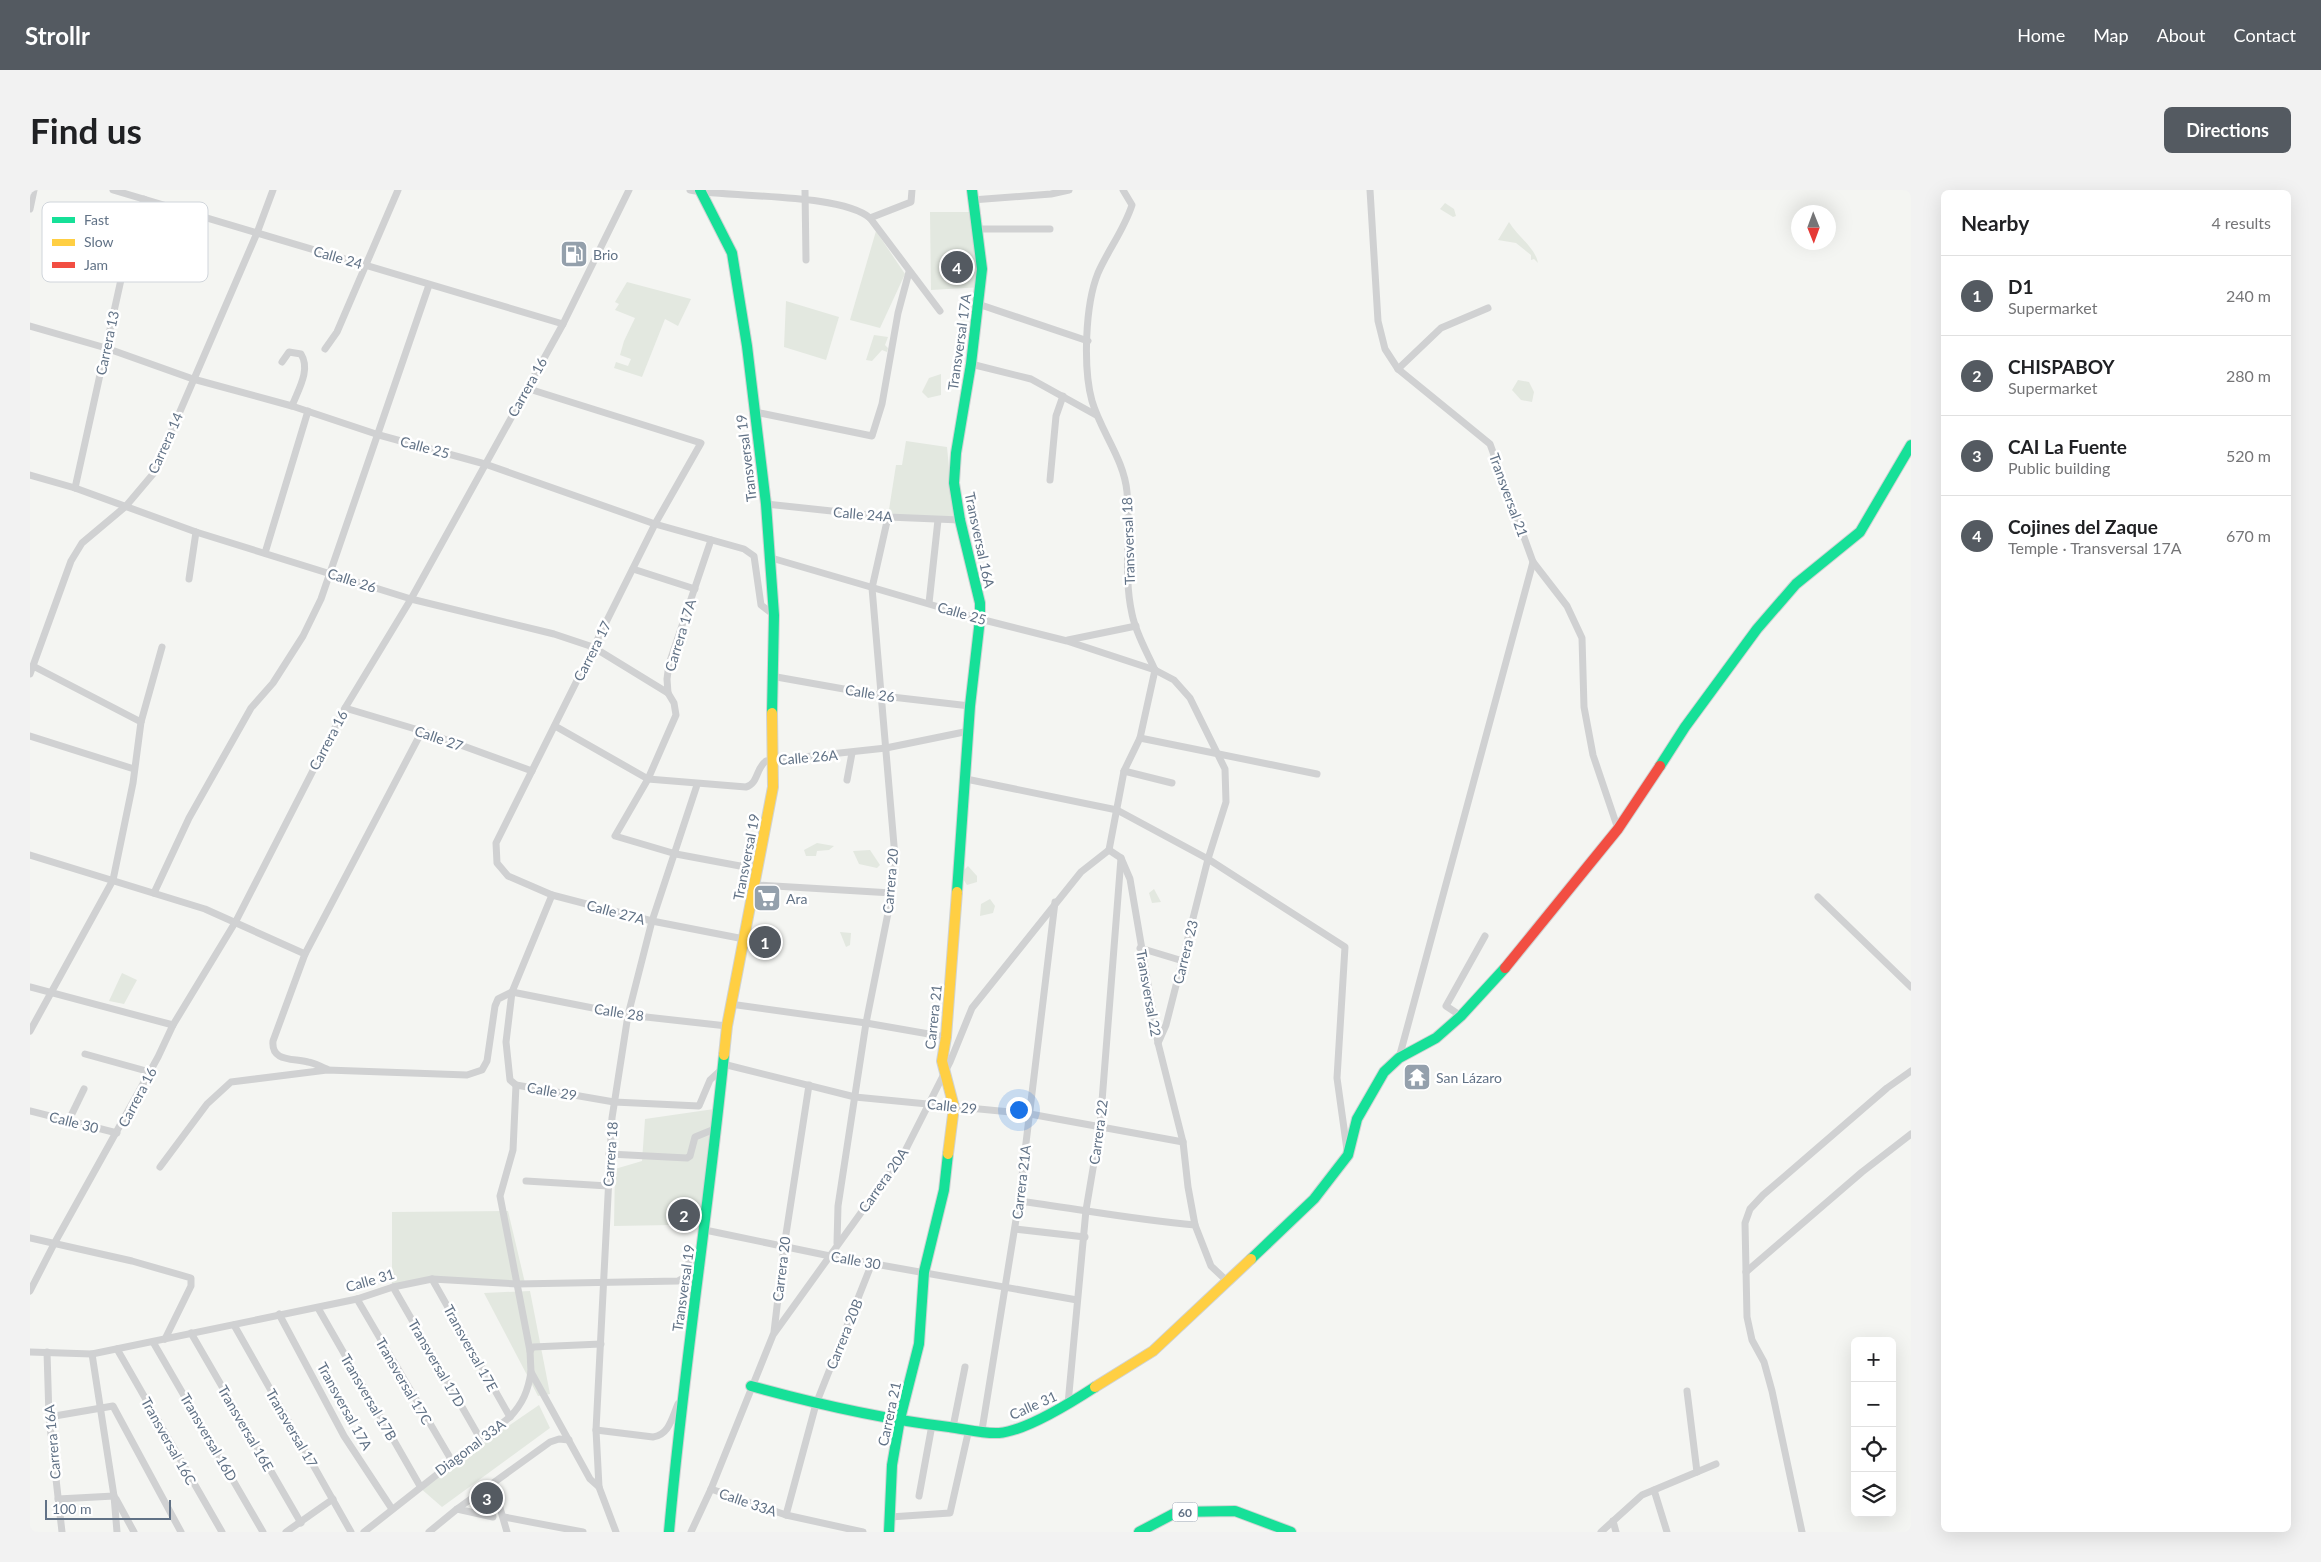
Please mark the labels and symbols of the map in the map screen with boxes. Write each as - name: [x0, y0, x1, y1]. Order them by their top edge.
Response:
- legend: [42, 202, 208, 282]
- north arrow: [1791, 205, 1836, 250]
- text: Fast: [84, 211, 109, 228]
- text: Slow: [84, 233, 114, 250]
- fuel station icon: Brio: [559, 239, 589, 269]
- street label: Calle 24: [312, 242, 364, 272]
- place label: Brio: [593, 246, 618, 263]
- pin: 4: [941, 248, 973, 286]
- text: Jam: [84, 256, 108, 273]
- street label: Transversal 17A: [944, 292, 974, 391]
- street label: Carrera 13: [92, 309, 122, 377]
- street label: Carrera 16: [504, 354, 550, 420]
- street label: Carrera 14: [144, 410, 186, 476]
- street label: Transversal 19: [732, 413, 760, 503]
- street label: Calle 25: [399, 432, 451, 462]
- street label: Transversal 21: [1486, 451, 1532, 539]
- street label: Transversal 16A: [962, 491, 999, 590]
- street label: Transversal 18: [1118, 497, 1138, 585]
- street label: Calle 24A: [833, 503, 894, 525]
- street label: Calle 26: [326, 564, 378, 596]
- street label: Carrera 17A: [661, 596, 699, 673]
- street label: Calle 25: [936, 598, 988, 628]
- street label: Carrera 17: [570, 618, 614, 684]
- street label: Calle 26: [844, 681, 896, 705]
- street label: Carrera 16: [305, 707, 351, 773]
- street label: Calle 27: [413, 722, 465, 754]
- street label: Calle 26A: [778, 746, 839, 768]
- street label: Transversal 19: [729, 812, 763, 902]
- street label: Carrera 20: [879, 848, 901, 914]
- supermarket icon: Ara: [752, 883, 782, 913]
- place label: Ara: [786, 890, 807, 907]
- street label: Calle 27A: [585, 896, 647, 928]
- street label: Carrera 23: [1169, 918, 1201, 986]
- pin: 1: [749, 923, 781, 961]
- street label: Transversal 22: [1133, 948, 1165, 1038]
- street label: Carrera 21: [921, 984, 945, 1050]
- street label: Calle 28: [593, 1000, 645, 1024]
- temple icon: San Lázaro: [1402, 1062, 1432, 1092]
- street label: Carrera 16: [114, 1064, 160, 1130]
- place label: San Lázaro: [1436, 1069, 1502, 1086]
- street label: Calle 29: [526, 1078, 578, 1104]
- street label: Calle 29: [926, 1095, 978, 1117]
- your location: [1006, 1097, 1032, 1123]
- street label: Carrera 22: [1085, 1098, 1111, 1166]
- street label: Calle 30: [48, 1108, 100, 1136]
- street label: Carrera 18: [599, 1121, 621, 1187]
- street label: Carrera 21A: [1008, 1143, 1034, 1220]
- street label: Carrera 20A: [855, 1144, 912, 1216]
- pin: 2: [668, 1196, 700, 1234]
- street label: Carrera 20: [769, 1236, 793, 1302]
- street label: Transversal 19: [668, 1243, 698, 1333]
- street label: Calle 30: [830, 1247, 882, 1273]
- street label: Calle 31: [344, 1265, 396, 1295]
- street label: Carrera 20B: [822, 1296, 866, 1372]
- street label: Transversal 17E: [440, 1302, 502, 1394]
- street label: Transversal 17D: [405, 1316, 469, 1410]
- street label: Transversal 17C: [372, 1335, 436, 1428]
- street label: Transversal 17B: [337, 1351, 401, 1443]
- street label: Transversal 17A: [314, 1359, 376, 1453]
- street label: Carrera 21: [874, 1380, 904, 1448]
- street label: Transversal 16E: [215, 1382, 277, 1474]
- street label: Transversal 17: [263, 1386, 321, 1470]
- street label: Calle 31: [1007, 1387, 1059, 1423]
- street label: Transversal 16D: [177, 1390, 241, 1484]
- street label: Transversal 16C: [138, 1394, 200, 1488]
- street label: Carrera 16A: [40, 1403, 64, 1480]
- street label: Diagonal 33A: [432, 1415, 509, 1479]
- pin: 3: [471, 1479, 503, 1517]
- street label: Calle 33A: [717, 1484, 779, 1520]
- scale bar: [45, 1497, 171, 1520]
- road number: 60: [1172, 1502, 1198, 1521]

